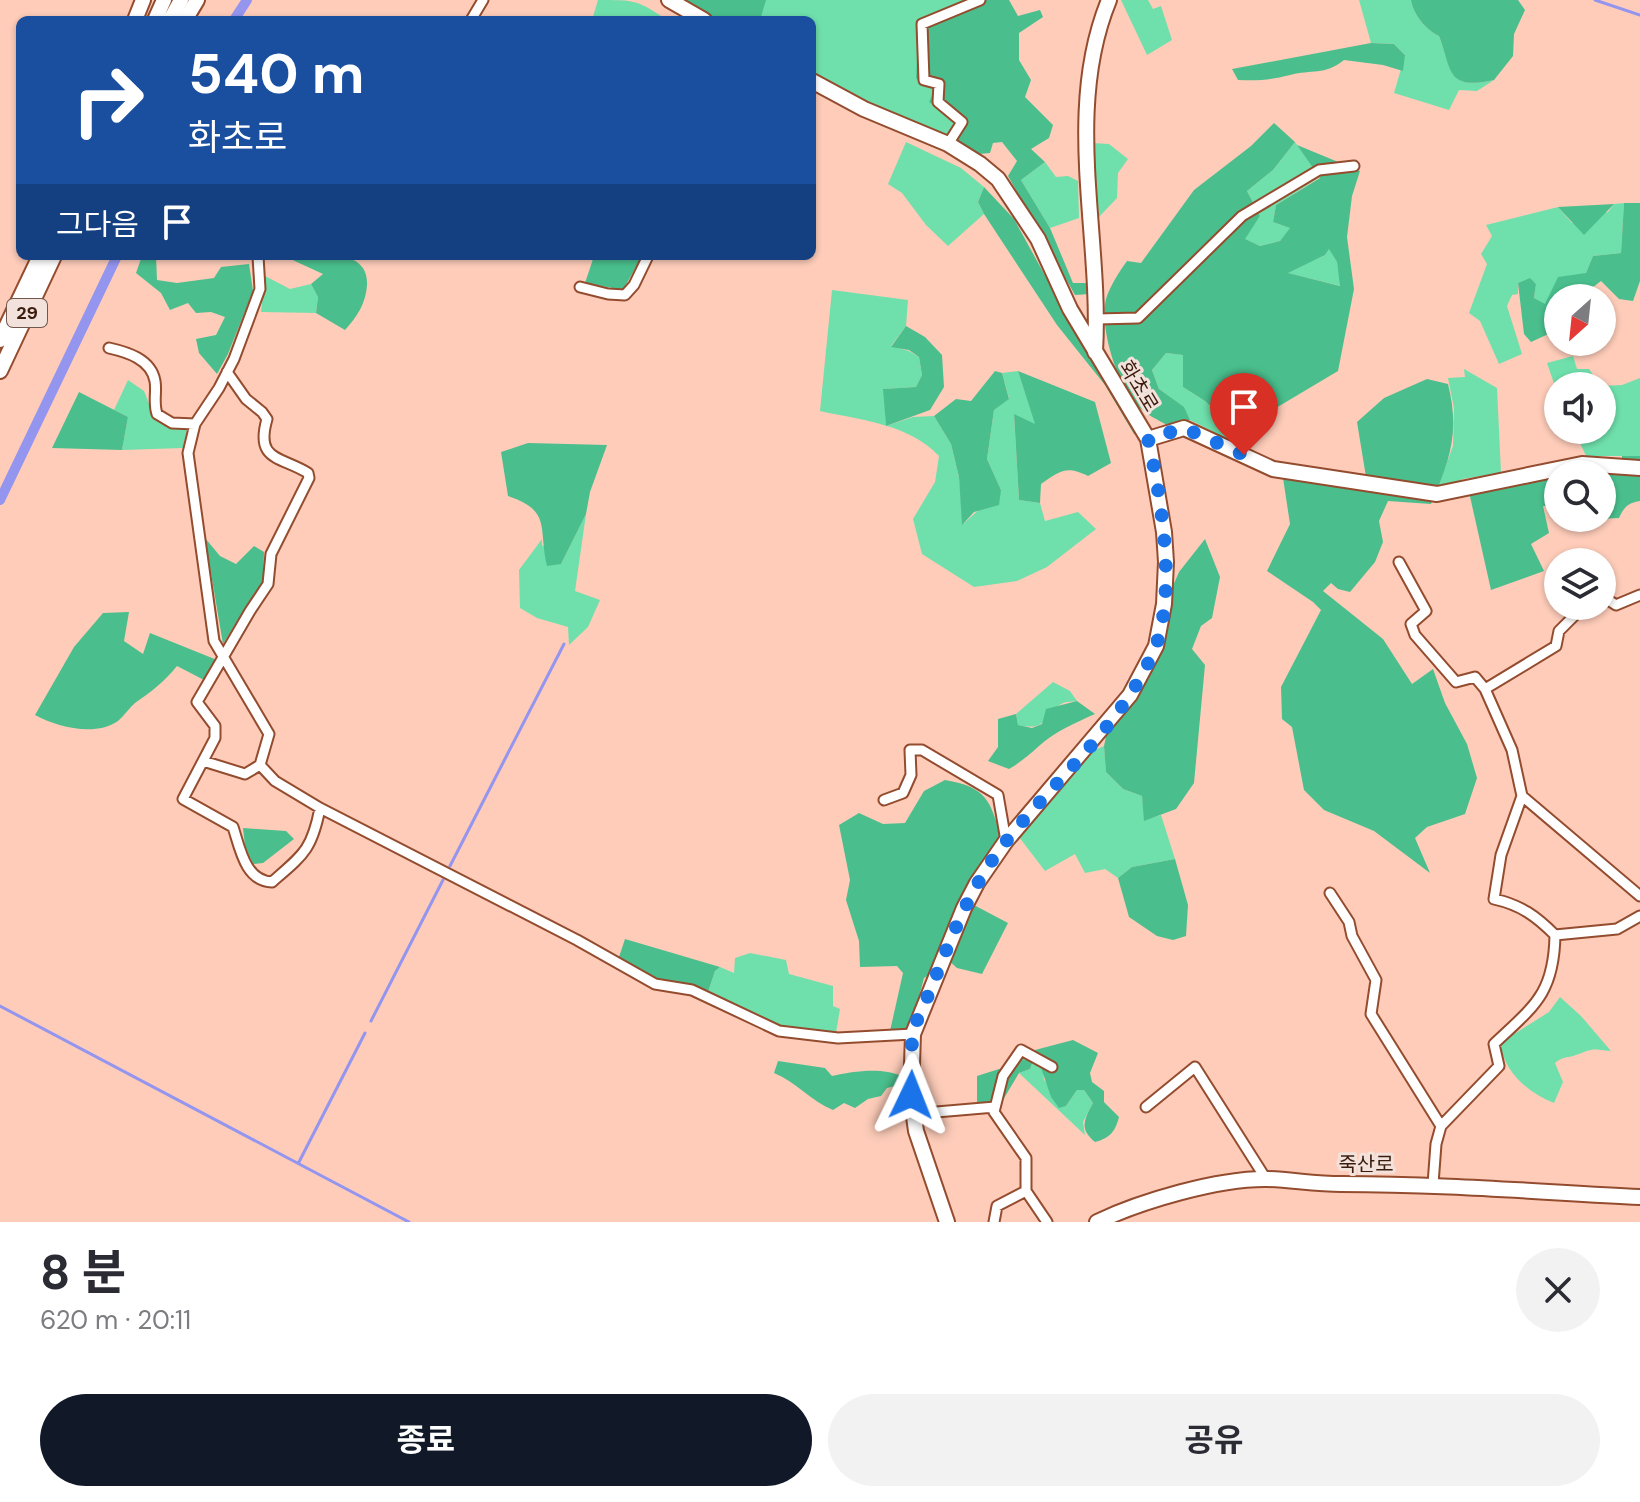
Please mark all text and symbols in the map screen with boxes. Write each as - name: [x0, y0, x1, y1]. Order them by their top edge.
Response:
- text: 540 m: [188, 37, 365, 110]
- icon: right: [56, 48, 160, 152]
- text: 화초로: [188, 114, 287, 161]
- icon: arrive: [155, 200, 199, 244]
- text: 그다음: [56, 205, 139, 244]
- north arrow: [1544, 284, 1616, 356]
- map controls: [1544, 284, 1616, 620]
- road number: 29: [7, 299, 47, 327]
- street label: 화초로: [1114, 356, 1164, 416]
- button: sound: [1544, 372, 1616, 444]
- pin: [1210, 373, 1278, 455]
- icon: arrive: [1222, 385, 1266, 429]
- button: search: [1544, 460, 1616, 532]
- button: layers: [1544, 548, 1616, 620]
- position arrow: [869, 1053, 953, 1137]
- street label: 죽산로: [1338, 1151, 1394, 1177]
- text: 8 분: [40, 1241, 126, 1304]
- button: close: [1516, 1248, 1600, 1332]
- text: 620 m · 20:11: [40, 1303, 191, 1337]
- button: 종료: [40, 1394, 812, 1486]
- button: 공유: [828, 1394, 1600, 1486]

